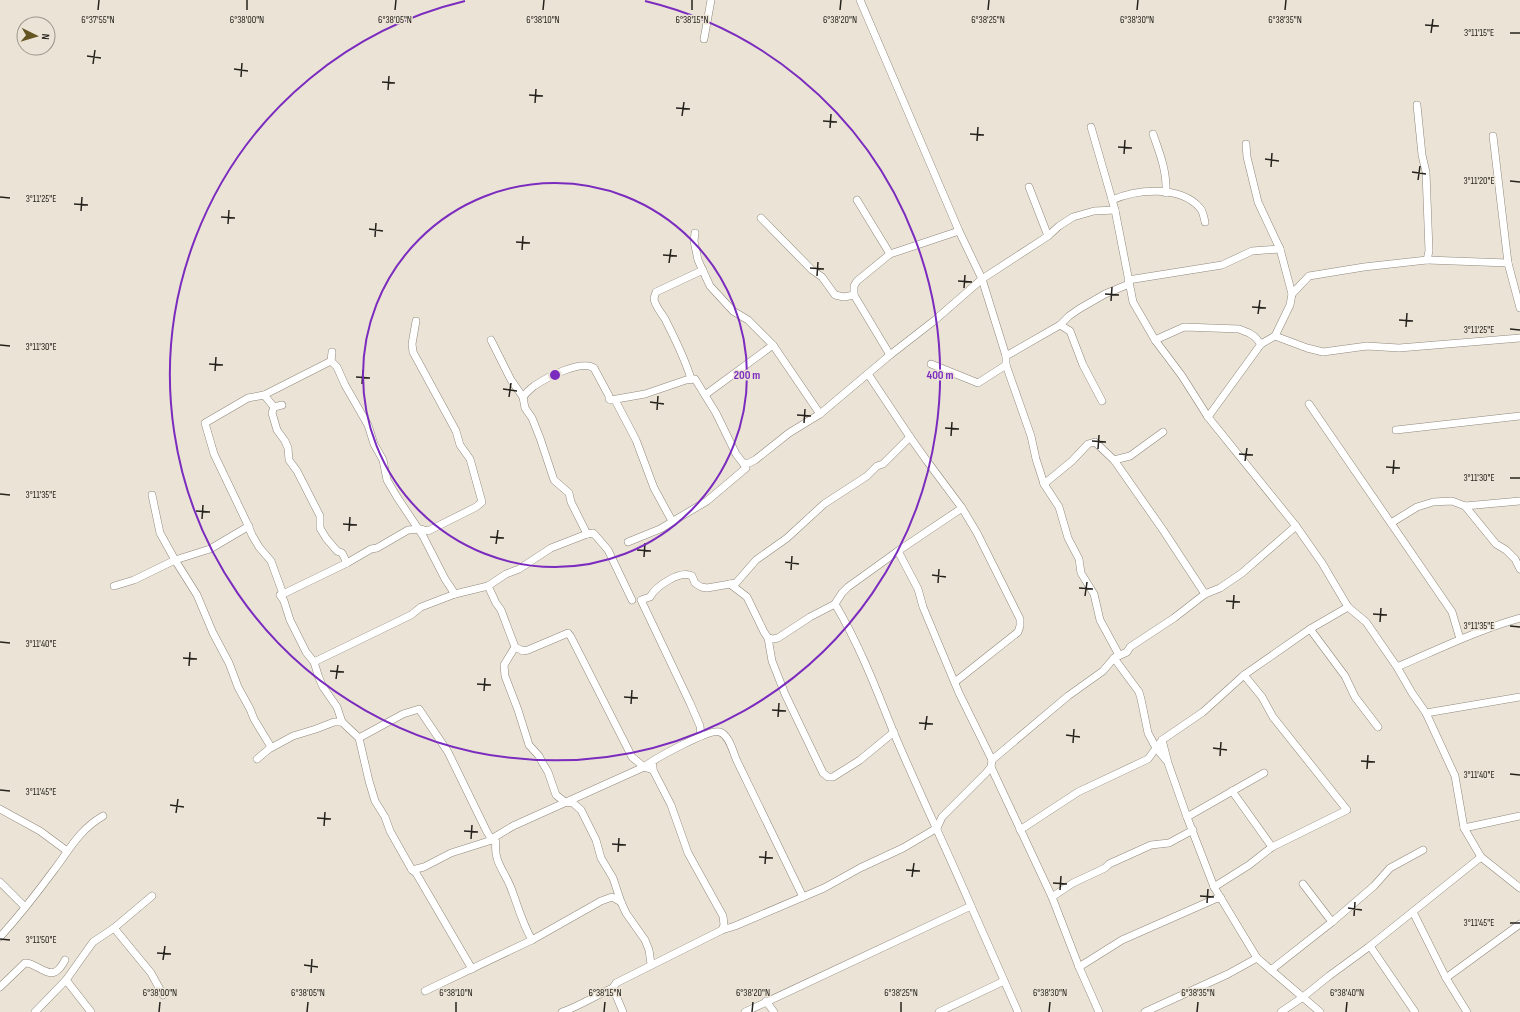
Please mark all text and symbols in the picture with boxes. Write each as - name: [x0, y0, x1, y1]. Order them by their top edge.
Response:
- text: 6°37'55"N: [81, 14, 115, 26]
- text: 6°38'00"N: [230, 14, 264, 26]
- text: 6°38'05"N: [378, 14, 412, 26]
- text: 6°38'10"N: [526, 14, 560, 26]
- text: 6°38'15"N: [676, 14, 708, 26]
- text: 6°38'20"N: [823, 14, 857, 26]
- text: 6°38'25"N: [971, 14, 1005, 26]
- text: 6°38'30"N: [1120, 14, 1154, 26]
- text: 6°38'35"N: [1268, 14, 1302, 26]
- north arrow: [16, 16, 56, 56]
- text: 3°11'15"E: [1464, 27, 1494, 39]
- text: N: [39, 33, 52, 40]
- text: 3°11'20"E: [1463, 175, 1495, 187]
- text: 3°11'25"E: [26, 193, 56, 205]
- text: 3°11'25"E: [1464, 324, 1494, 336]
- text: 3°11'30"E: [25, 341, 57, 353]
- centre of rings: [548, 368, 562, 382]
- text: 200 m: [734, 368, 760, 383]
- text: 400 m: [927, 368, 953, 383]
- text: 3°11'30"E: [1463, 472, 1495, 484]
- text: 3°11'35"E: [26, 489, 56, 501]
- text: 3°11'35"E: [1464, 620, 1494, 632]
- text: 3°11'40"E: [25, 638, 57, 650]
- text: 3°11'40"E: [1463, 769, 1495, 781]
- text: 3°11'45"E: [26, 786, 56, 798]
- text: 3°11'45"E: [1464, 917, 1494, 929]
- text: 3°11'50"E: [25, 934, 57, 946]
- text: 6°38'00"N: [143, 987, 177, 999]
- text: 6°38'05"N: [291, 987, 325, 999]
- text: 6°38'10"N: [439, 987, 473, 999]
- text: 6°38'15"N: [589, 987, 621, 999]
- text: 6°38'20"N: [736, 987, 770, 999]
- text: 6°38'25"N: [884, 987, 918, 999]
- text: 6°38'30"N: [1033, 987, 1067, 999]
- text: 6°38'35"N: [1181, 987, 1215, 999]
- text: 6°38'40"N: [1330, 987, 1364, 999]

